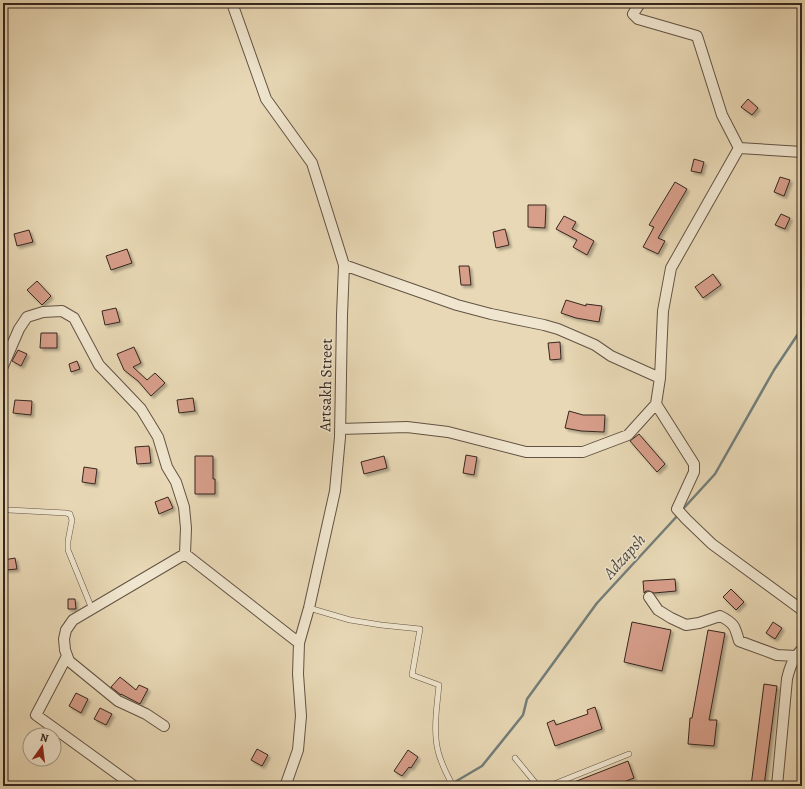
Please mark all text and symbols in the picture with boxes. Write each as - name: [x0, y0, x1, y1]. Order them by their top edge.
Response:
- street label: Artsakh Street: [314, 338, 338, 433]
- water label: Adzapsh: [597, 529, 651, 585]
- north arrow: [22, 727, 62, 767]
- text: N: [39, 730, 50, 746]

